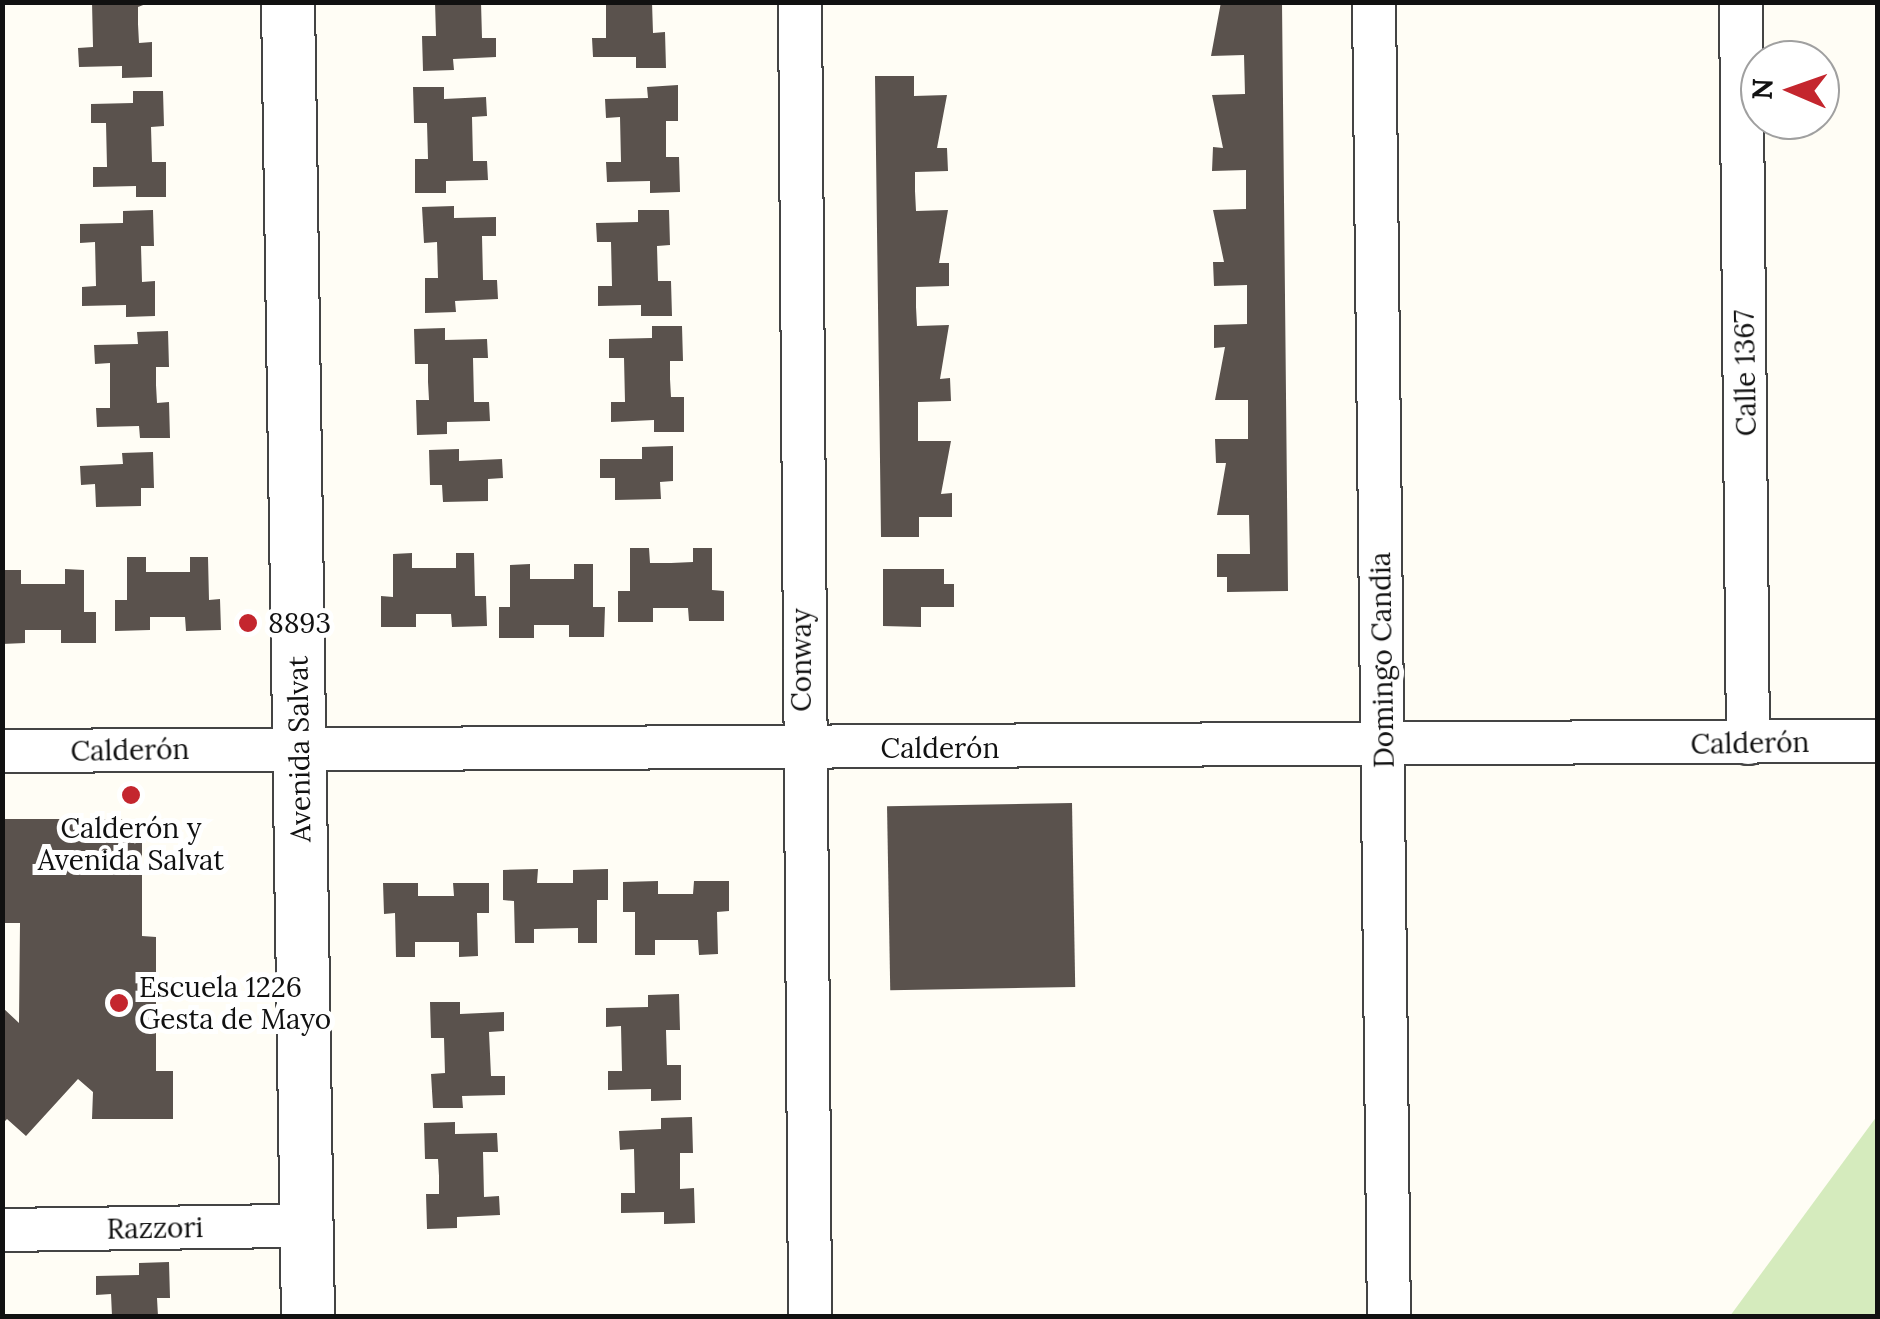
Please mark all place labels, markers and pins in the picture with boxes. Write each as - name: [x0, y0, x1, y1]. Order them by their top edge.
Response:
- place label: 8893: [268, 606, 331, 640]
- marker: 8893: [237, 612, 259, 634]
- marker: Calderón y Avenida Salvat: [120, 784, 142, 806]
- place label: Calderón y Avenida Salvat: [38, 811, 224, 877]
- place label: Escuela 1226 Gesta de Mayo: [139, 970, 331, 1036]
- marker: Escuela 1226 Gesta de Mayo: [108, 992, 130, 1014]

